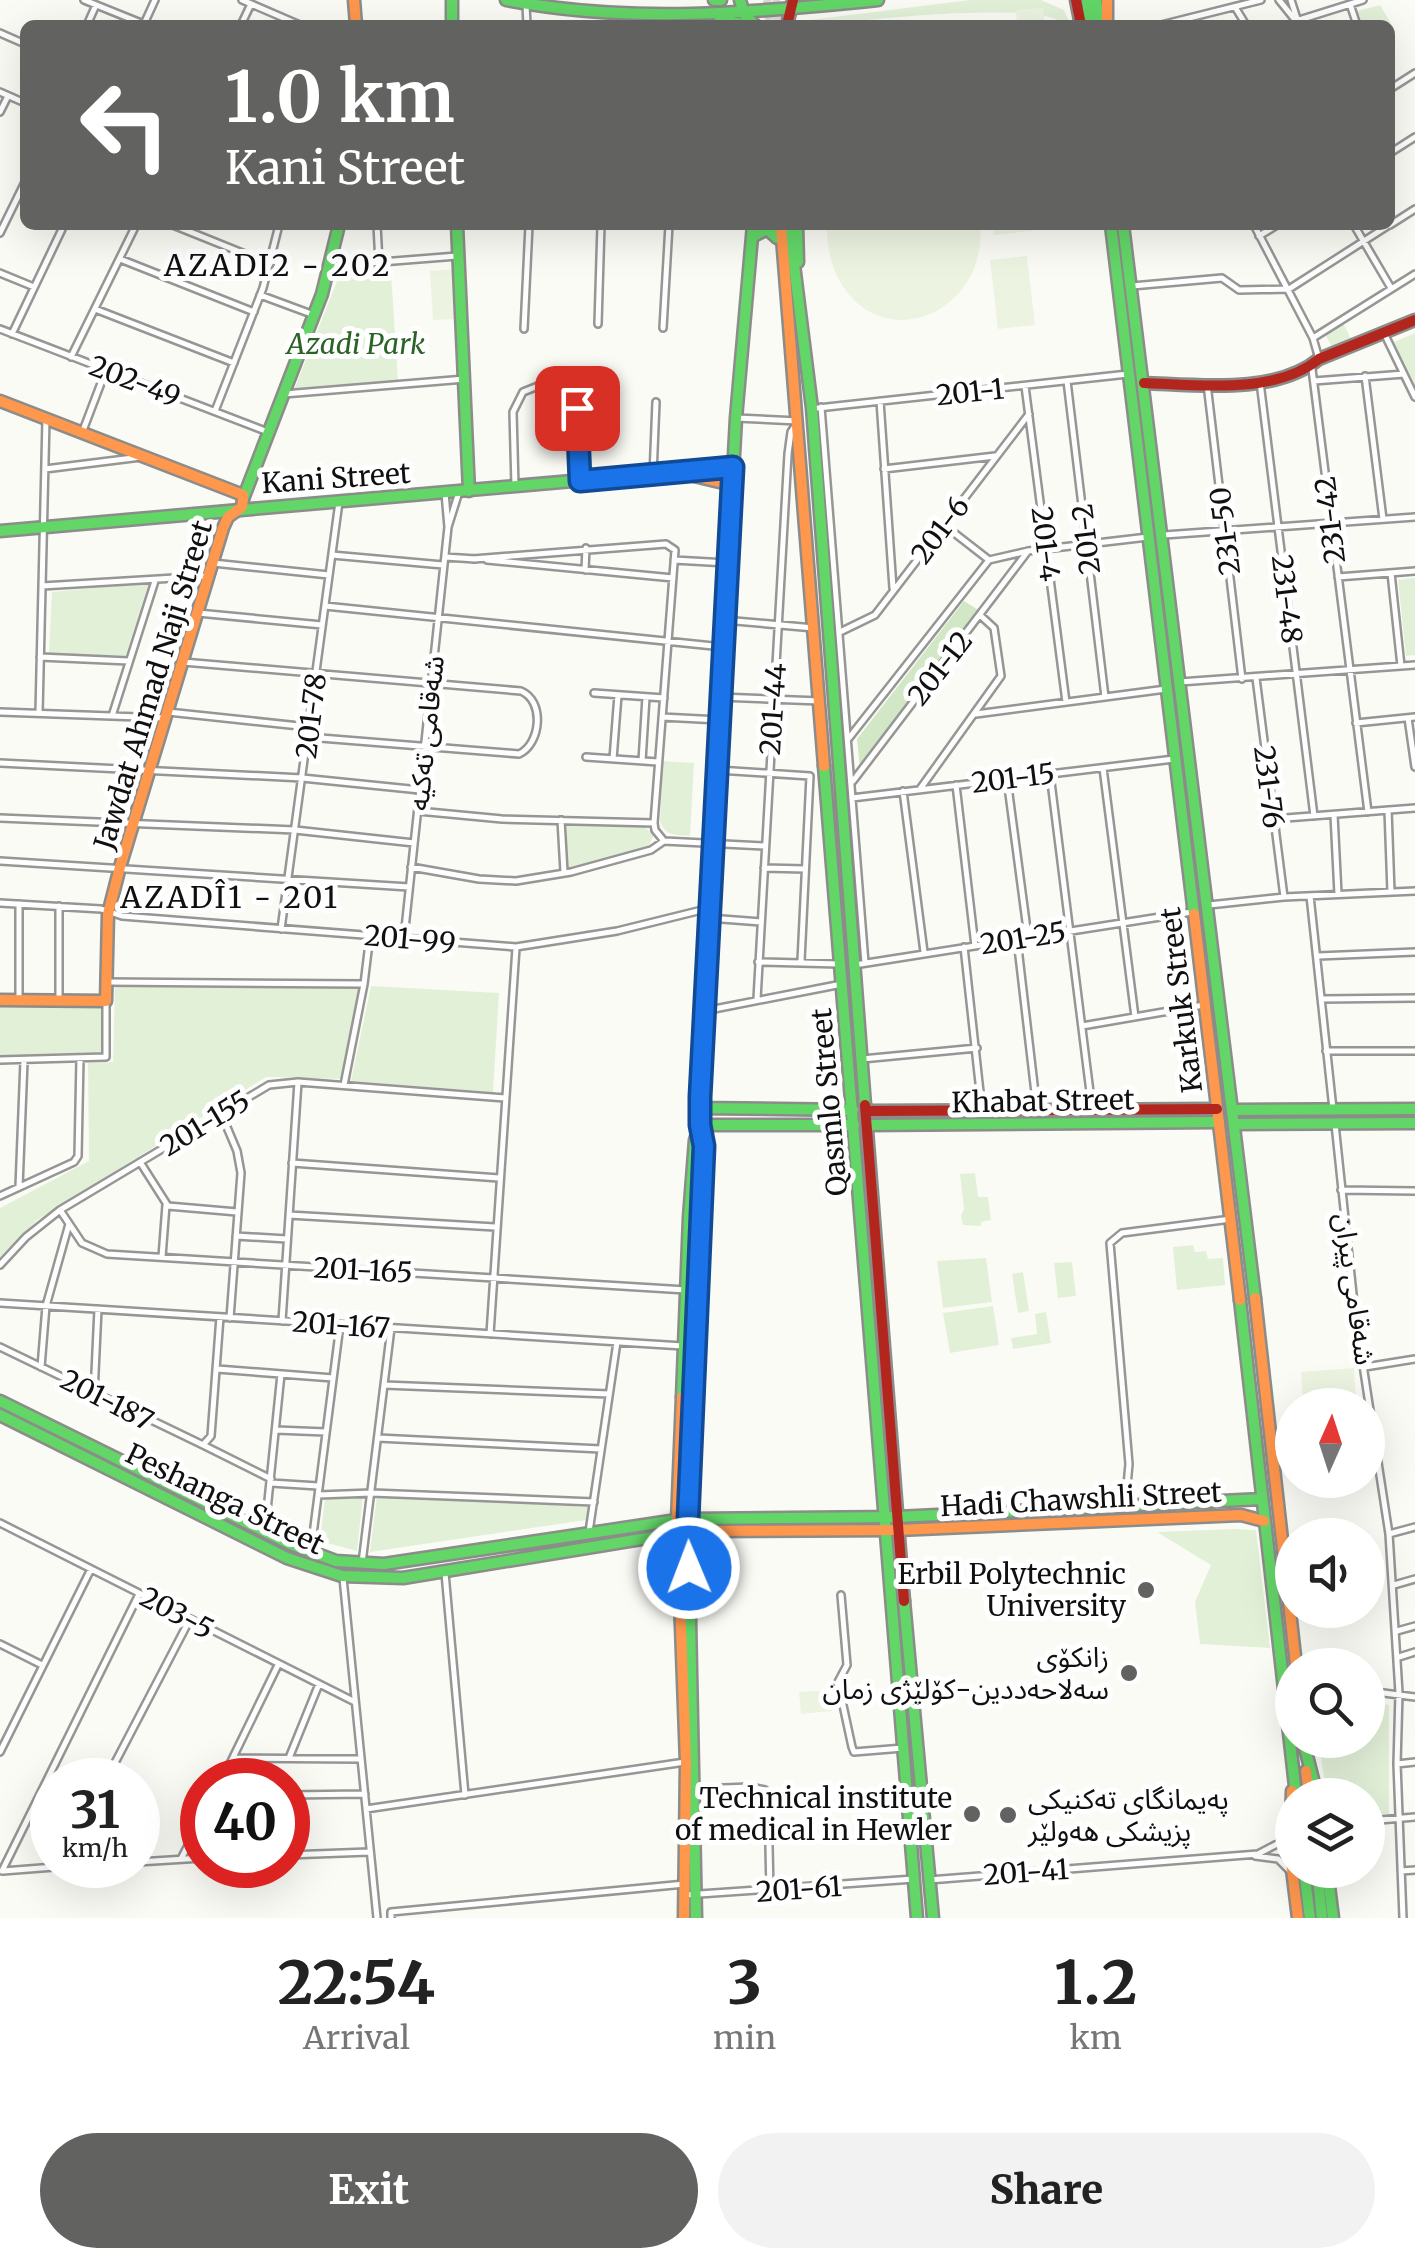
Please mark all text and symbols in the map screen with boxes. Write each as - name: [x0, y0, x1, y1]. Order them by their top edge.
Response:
- text: 1.0 km: [225, 53, 455, 141]
- icon: left: [60, 60, 190, 190]
- text: Kani Street: [225, 140, 465, 196]
- district label: AZADI2 - 202: [163, 246, 392, 284]
- park label: Azadi Park: [285, 326, 425, 362]
- street label: 202-49: [84, 347, 186, 415]
- pin: [535, 366, 620, 451]
- street label: 201-1: [934, 371, 1006, 413]
- icon: arrive: [550, 381, 605, 436]
- street label: Kani Street: [260, 455, 412, 501]
- street label: 231-42: [1307, 474, 1353, 566]
- street label: 231-50: [1202, 485, 1248, 577]
- street label: 201-6: [903, 489, 977, 571]
- street label: 201-2: [1064, 502, 1108, 576]
- street label: 201-4: [1024, 505, 1068, 583]
- street label: Jawdat Ahmad Naji Street: [85, 516, 220, 855]
- street label: 231-48: [1264, 553, 1310, 645]
- street label: 201-12: [900, 624, 980, 712]
- street label: شەقامی تەکیە: [400, 654, 452, 812]
- street label: 201-44: [752, 662, 794, 756]
- street label: 201-78: [288, 671, 334, 761]
- street label: 231-76: [1246, 744, 1292, 830]
- street label: 201-15: [969, 755, 1057, 801]
- district label: AZADÎ1 - 201: [119, 878, 340, 916]
- street label: Karkuk Street: [1152, 905, 1210, 1095]
- street label: 201-25: [978, 913, 1068, 963]
- street label: 201-99: [363, 917, 457, 961]
- street label: Qasmlo Street: [803, 1006, 855, 1197]
- street label: Khabat Street: [951, 1081, 1135, 1121]
- street label: 201-155: [154, 1082, 256, 1164]
- street label: شەقامی پیران: [1326, 1211, 1383, 1367]
- street label: 201-165: [313, 1249, 413, 1291]
- street label: 201-167: [291, 1304, 391, 1346]
- street label: 201-187: [55, 1361, 159, 1439]
- north arrow: [1275, 1388, 1385, 1498]
- map controls: [1275, 1388, 1385, 1888]
- street label: Peshanga Street: [120, 1435, 330, 1563]
- street label: Hadi Chawshli Street: [939, 1474, 1223, 1524]
- position arrow: [637, 1516, 741, 1620]
- button: sound: [1275, 1518, 1385, 1628]
- place label: Erbil Polytechnic University: [897, 1556, 1127, 1624]
- street label: 203-5: [134, 1579, 220, 1647]
- marker: Erbil Polytechnic University: [1135, 1579, 1157, 1601]
- place label: زانکۆی سەلاحەددین-کۆلێژی زمان: [823, 1639, 1109, 1707]
- button: search: [1275, 1648, 1385, 1758]
- marker: زانکۆی سەلاحەددین-کۆلێژی زمان: [1118, 1662, 1140, 1684]
- speed limit sign: 40: [180, 1758, 310, 1888]
- button: layers: [1275, 1778, 1385, 1888]
- text: 31: [70, 1779, 120, 1842]
- place label: Technical institute of medical in Hewler: [675, 1780, 952, 1848]
- place label: پەیمانگای تەکنیکی پزیشکی هەولێر: [1027, 1781, 1229, 1849]
- marker: Technical institute of medical in Hewler: [961, 1803, 983, 1825]
- marker: پەیمانگای تەکنیکی پزیشکی هەولێر: [997, 1804, 1019, 1826]
- text: km/h: [62, 1832, 128, 1864]
- street label: 201-41: [982, 1851, 1070, 1893]
- street label: 201-61: [755, 1868, 843, 1910]
- text: 22:54: [278, 1945, 435, 2020]
- text: 3: [727, 1945, 762, 2020]
- text: 1.2: [1054, 1945, 1137, 2020]
- text: Arrival: [303, 2018, 410, 2058]
- text: min: [713, 2018, 776, 2058]
- text: km: [1070, 2018, 1122, 2058]
- button: Exit: [40, 2133, 698, 2248]
- button: Share: [718, 2133, 1375, 2248]

